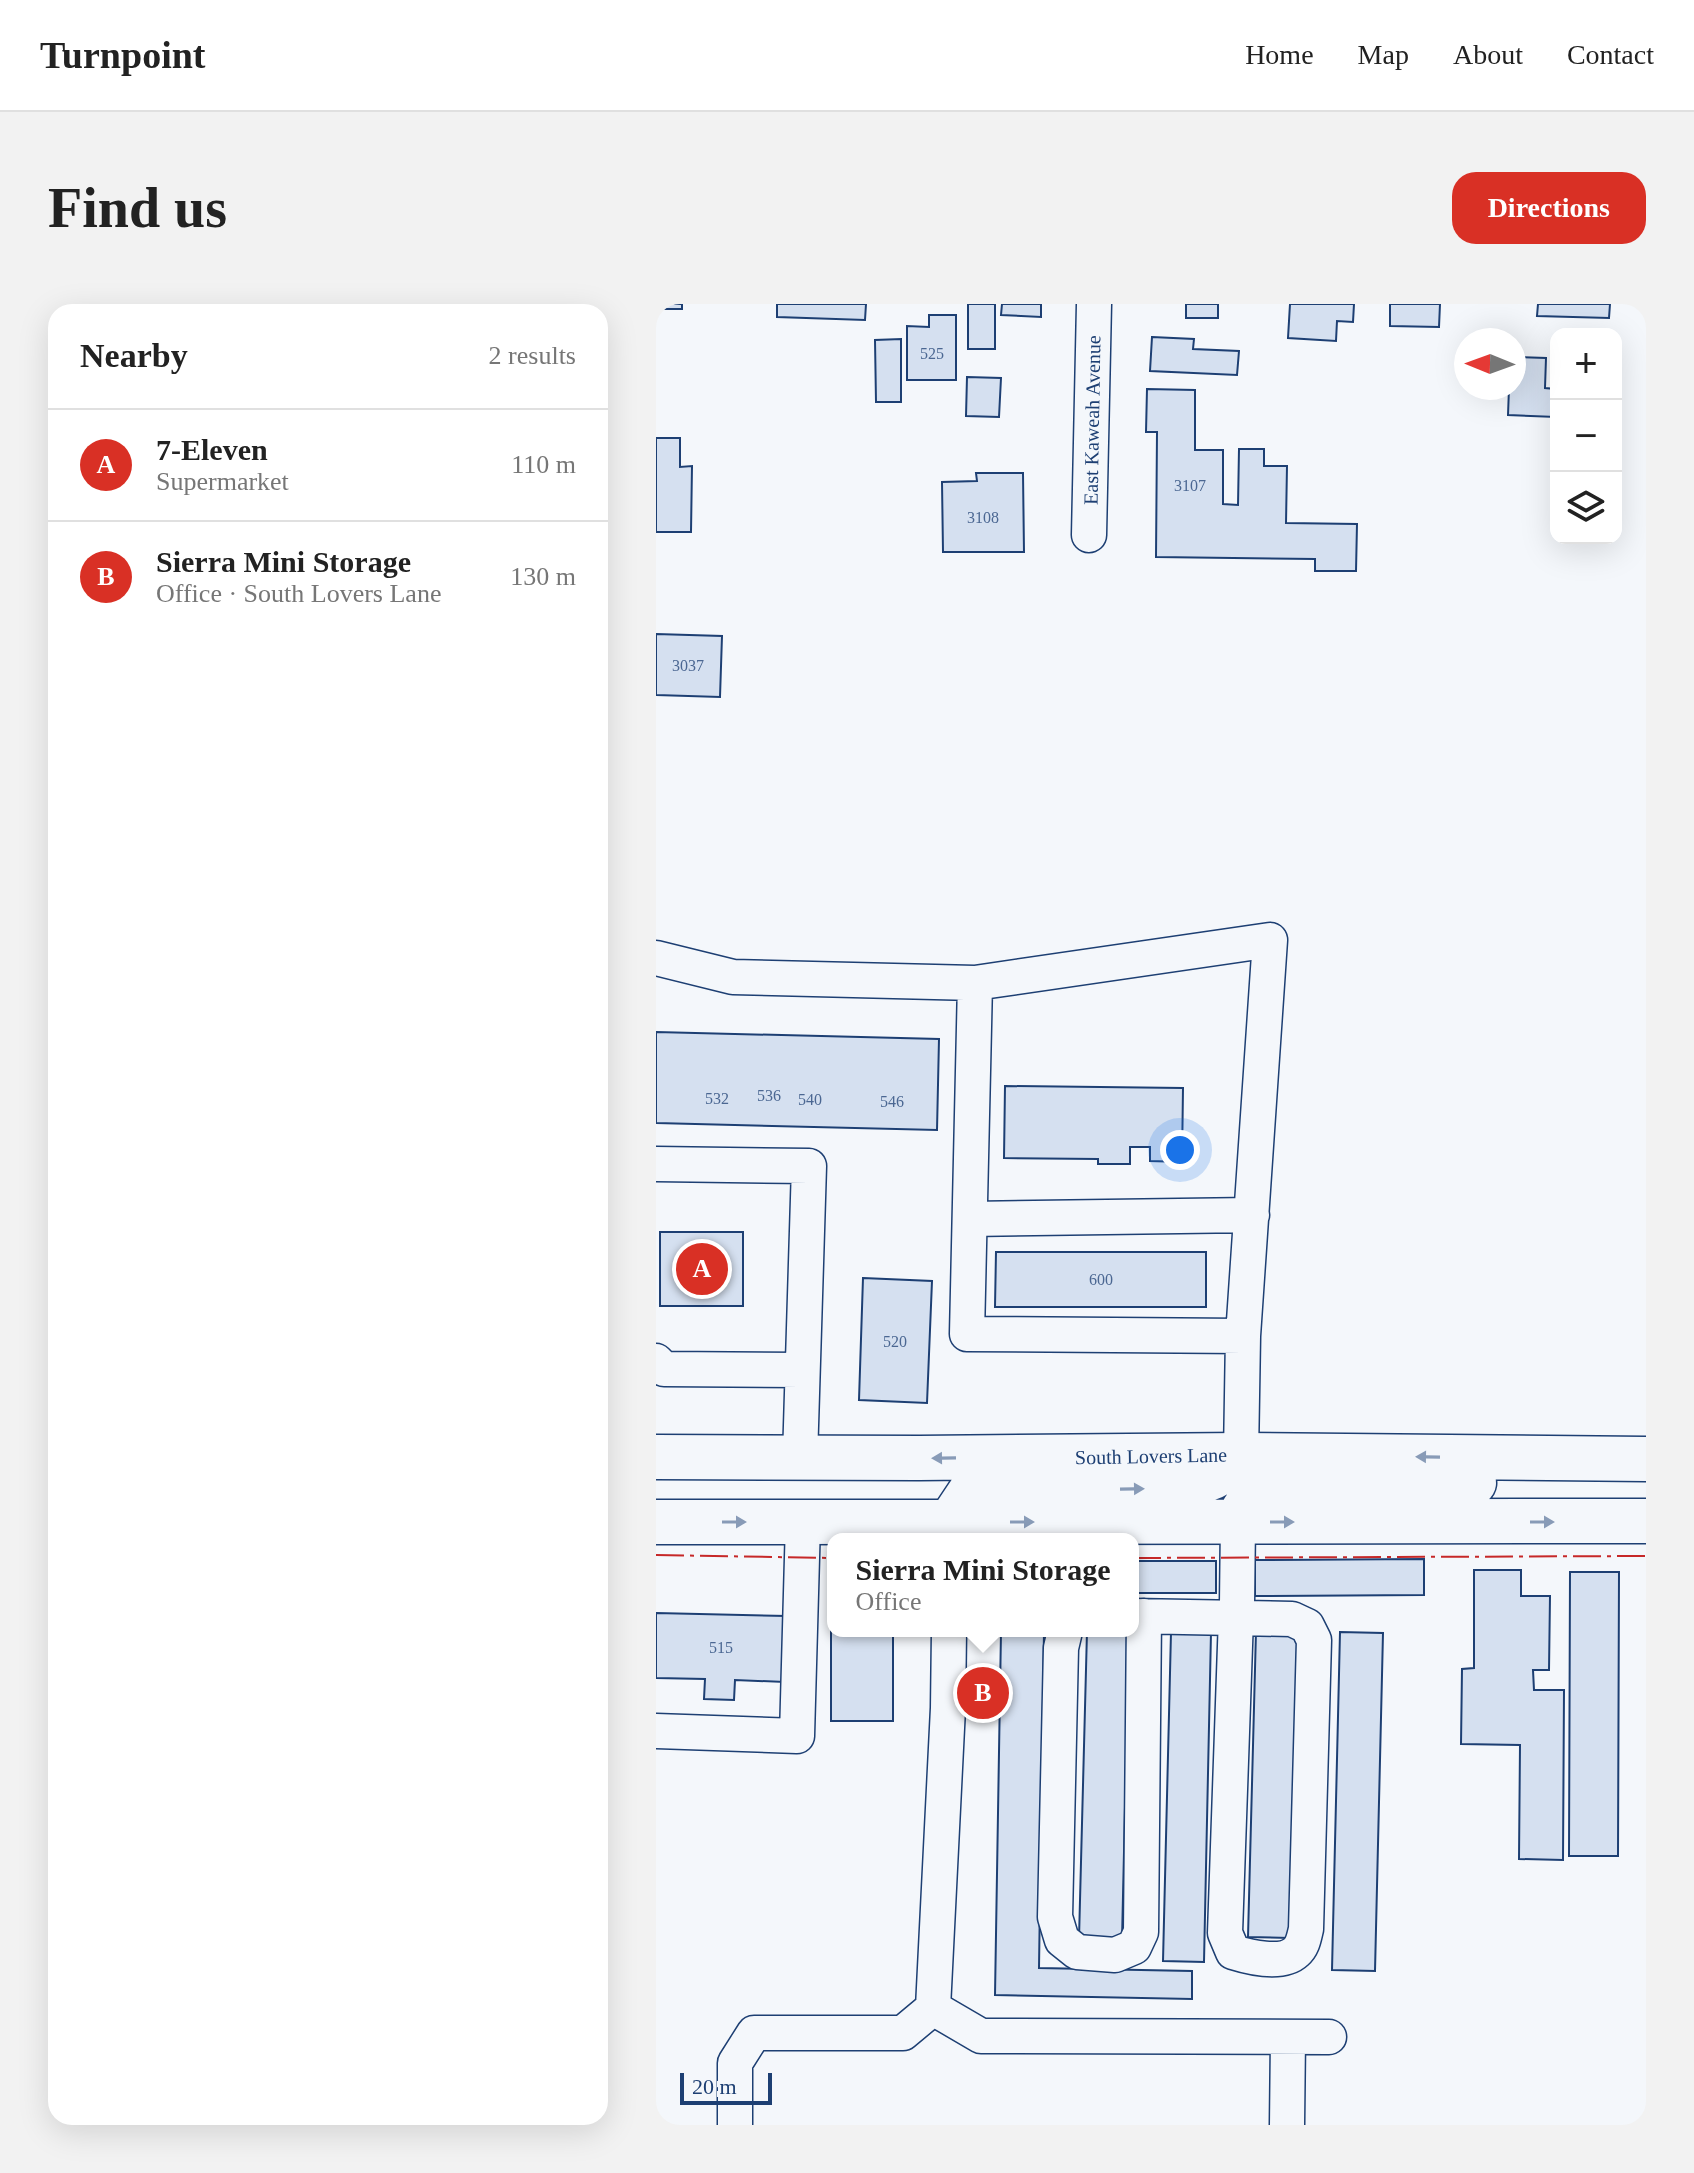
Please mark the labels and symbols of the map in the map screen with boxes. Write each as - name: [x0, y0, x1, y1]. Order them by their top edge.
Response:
- north arrow: [1454, 328, 1526, 400]
- street label: East Kaweah Avenue: [1080, 335, 1104, 505]
- house number: 525: [920, 345, 944, 362]
- house number: 3107: [1174, 477, 1206, 494]
- house number: 3108: [967, 509, 999, 526]
- house number: 3037: [672, 657, 704, 674]
- house number: 536: [757, 1087, 781, 1104]
- house number: 532: [705, 1090, 729, 1107]
- house number: 540: [798, 1091, 822, 1108]
- house number: 546: [880, 1093, 904, 1110]
- your location: [1160, 1130, 1200, 1170]
- pin: A: [676, 1239, 728, 1299]
- house number: 600: [1089, 1271, 1113, 1288]
- house number: 520: [883, 1333, 907, 1350]
- street label: South Lovers Lane: [1075, 1444, 1227, 1468]
- one-way arrow: [1415, 1451, 1440, 1463]
- one-way arrow: [931, 1452, 956, 1464]
- one-way arrow: [1120, 1483, 1145, 1495]
- one-way arrow: [722, 1516, 747, 1528]
- one-way arrow: [1010, 1516, 1035, 1528]
- one-way arrow: [1270, 1516, 1295, 1528]
- one-way arrow: [1530, 1516, 1555, 1528]
- house number: 515: [709, 1639, 733, 1656]
- pin: B: [957, 1663, 1009, 1723]
- scale bar: [680, 2069, 772, 2105]

